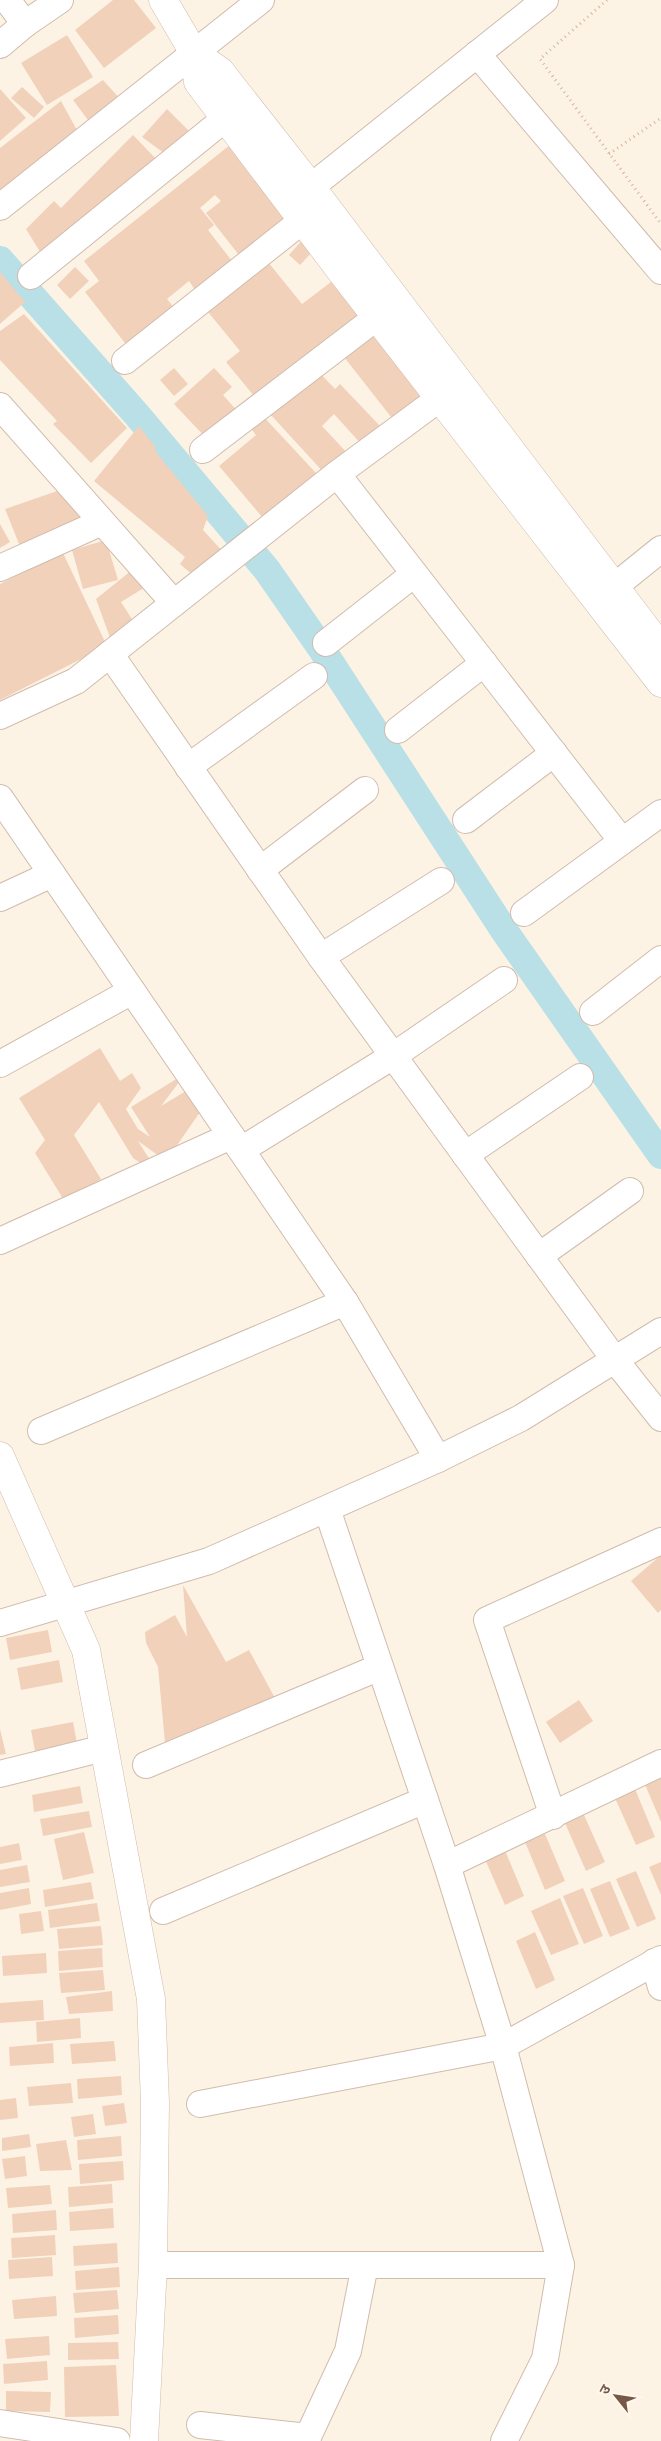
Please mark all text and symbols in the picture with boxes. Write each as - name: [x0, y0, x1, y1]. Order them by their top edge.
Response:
- north arrow: [591, 2371, 641, 2421]
- text: उ: [595, 2381, 615, 2398]

